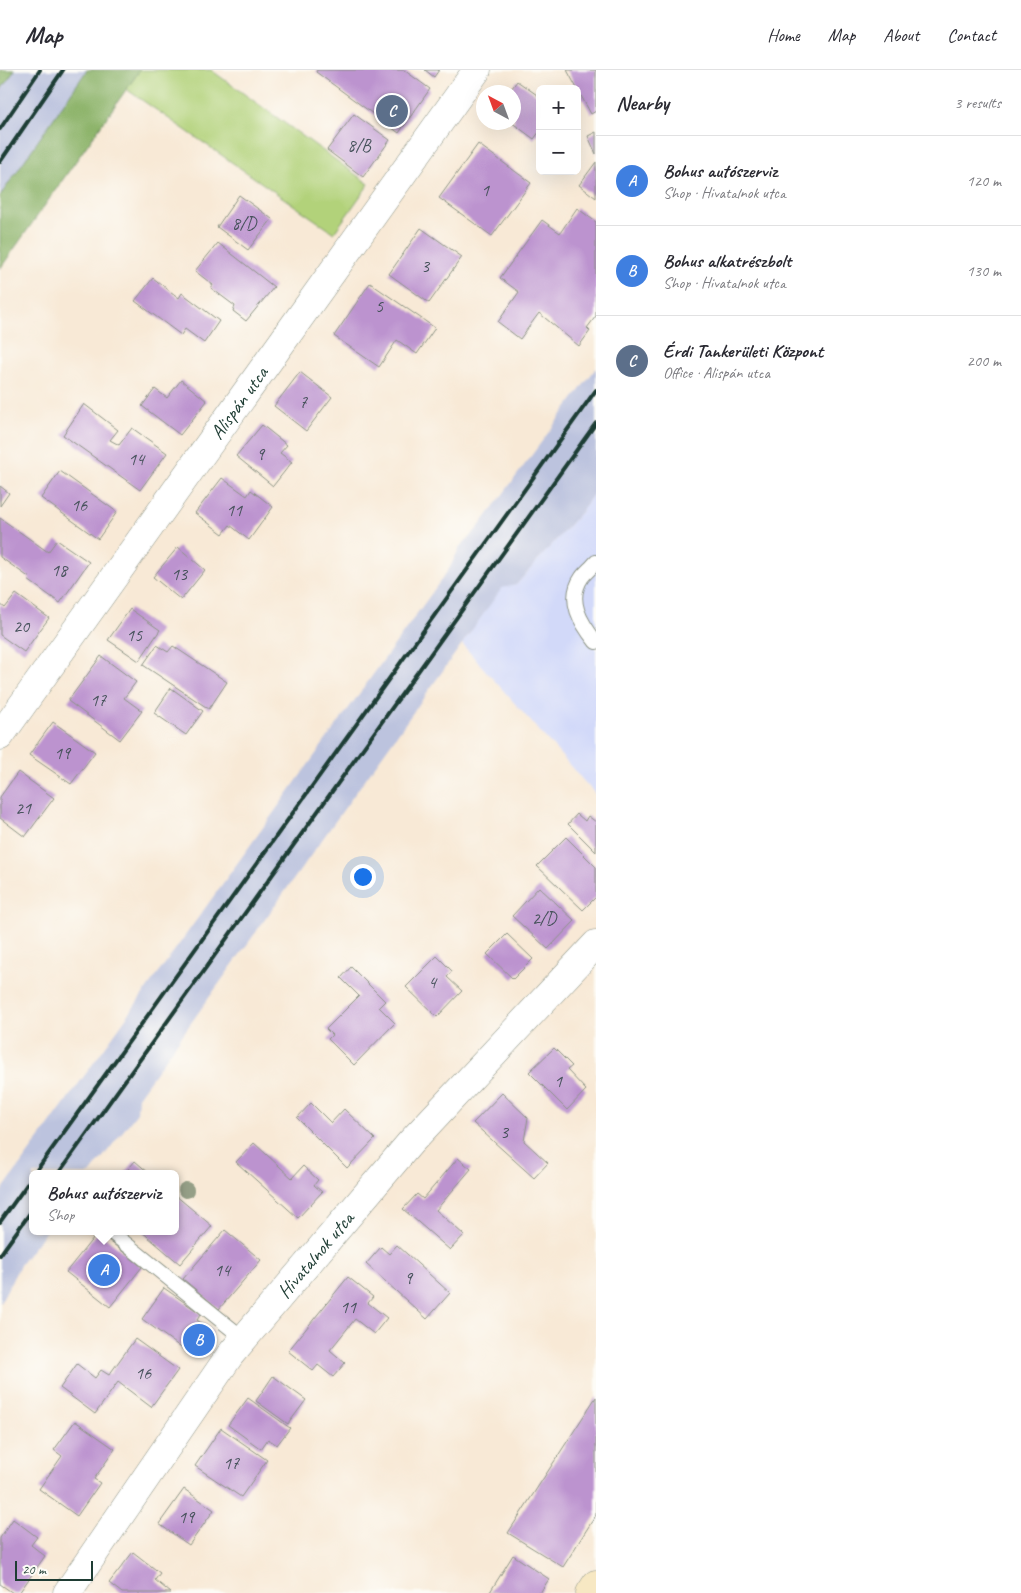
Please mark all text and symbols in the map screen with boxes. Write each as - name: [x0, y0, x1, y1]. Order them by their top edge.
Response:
- text: Map: [25, 20, 62, 50]
- text: Home: [767, 24, 800, 46]
- text: Map: [828, 24, 855, 46]
- text: About: [883, 24, 919, 46]
- text: Contact: [947, 24, 996, 46]
- north arrow: [476, 85, 521, 130]
- map controls: [536, 85, 581, 175]
- button: +: [536, 85, 581, 130]
- text: Nearby: [616, 90, 669, 116]
- pin: C: [376, 92, 408, 130]
- text: 3 results: [954, 93, 1001, 113]
- button: −: [536, 130, 581, 175]
- house number: 8/B: [347, 134, 372, 156]
- text: Bohus autószerviz: [663, 159, 777, 183]
- text: A: [628, 171, 636, 191]
- text: 120 m: [967, 171, 1001, 191]
- house number: 1: [481, 179, 490, 201]
- text: Shop · Hivatalnok utca: [663, 183, 786, 203]
- house number: 8/D: [232, 212, 258, 234]
- text: Bohus alkatrészbolt: [663, 249, 791, 273]
- house number: 3: [421, 255, 431, 277]
- text: B: [628, 261, 636, 281]
- text: 130 m: [967, 261, 1001, 281]
- text: Shop · Hivatalnok utca: [663, 273, 786, 293]
- house number: 5: [375, 295, 384, 317]
- text: Érdi Tankerületi Központ: [663, 339, 823, 363]
- text: C: [628, 351, 636, 371]
- text: 200 m: [967, 351, 1001, 371]
- street label: Alispán utca: [205, 360, 275, 444]
- text: Office · Alispán utca: [663, 363, 770, 383]
- house number: 7: [299, 391, 308, 413]
- house number: 9: [256, 443, 266, 465]
- house number: 14: [128, 448, 146, 470]
- house number: 16: [71, 494, 88, 516]
- house number: 11: [226, 499, 243, 521]
- house number: 18: [51, 559, 69, 581]
- house number: 13: [171, 563, 189, 585]
- house number: 20: [13, 615, 31, 637]
- house number: 15: [126, 624, 143, 646]
- house number: 17: [90, 689, 107, 711]
- house number: 19: [54, 742, 72, 764]
- house number: 21: [15, 797, 32, 819]
- your location: [350, 864, 376, 890]
- house number: 2/D: [532, 907, 558, 929]
- house number: 4: [428, 971, 438, 993]
- house number: 1: [554, 1070, 563, 1092]
- house number: 3: [500, 1121, 510, 1143]
- popup: [29, 1170, 179, 1235]
- text: Bohus autószerviz: [47, 1181, 161, 1205]
- text: Shop: [47, 1205, 74, 1225]
- street label: Hivatalnok utca: [272, 1205, 360, 1303]
- pin: A: [88, 1251, 120, 1289]
- house number: 14: [214, 1259, 232, 1281]
- house number: 9: [404, 1267, 414, 1289]
- house number: 11: [340, 1296, 357, 1318]
- pin: B: [183, 1321, 215, 1359]
- house number: 16: [135, 1362, 152, 1384]
- house number: 17: [223, 1452, 240, 1474]
- house number: 19: [178, 1506, 196, 1528]
- scale bar: [15, 1558, 92, 1581]
- text: 20 m: [22, 1561, 46, 1578]

